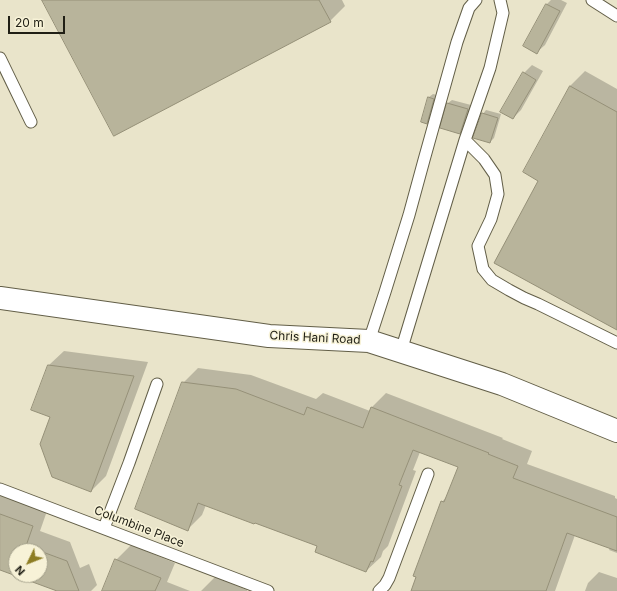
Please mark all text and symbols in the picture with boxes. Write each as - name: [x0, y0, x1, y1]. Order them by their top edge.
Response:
- scale bar: [10, 8, 67, 34]
- text: 20 m: [15, 15, 44, 30]
- street label: Chris Hani Road: [269, 328, 361, 348]
- street label: Columbine Place: [92, 503, 186, 551]
- north arrow: [8, 543, 48, 583]
- text: N: [12, 563, 28, 578]

